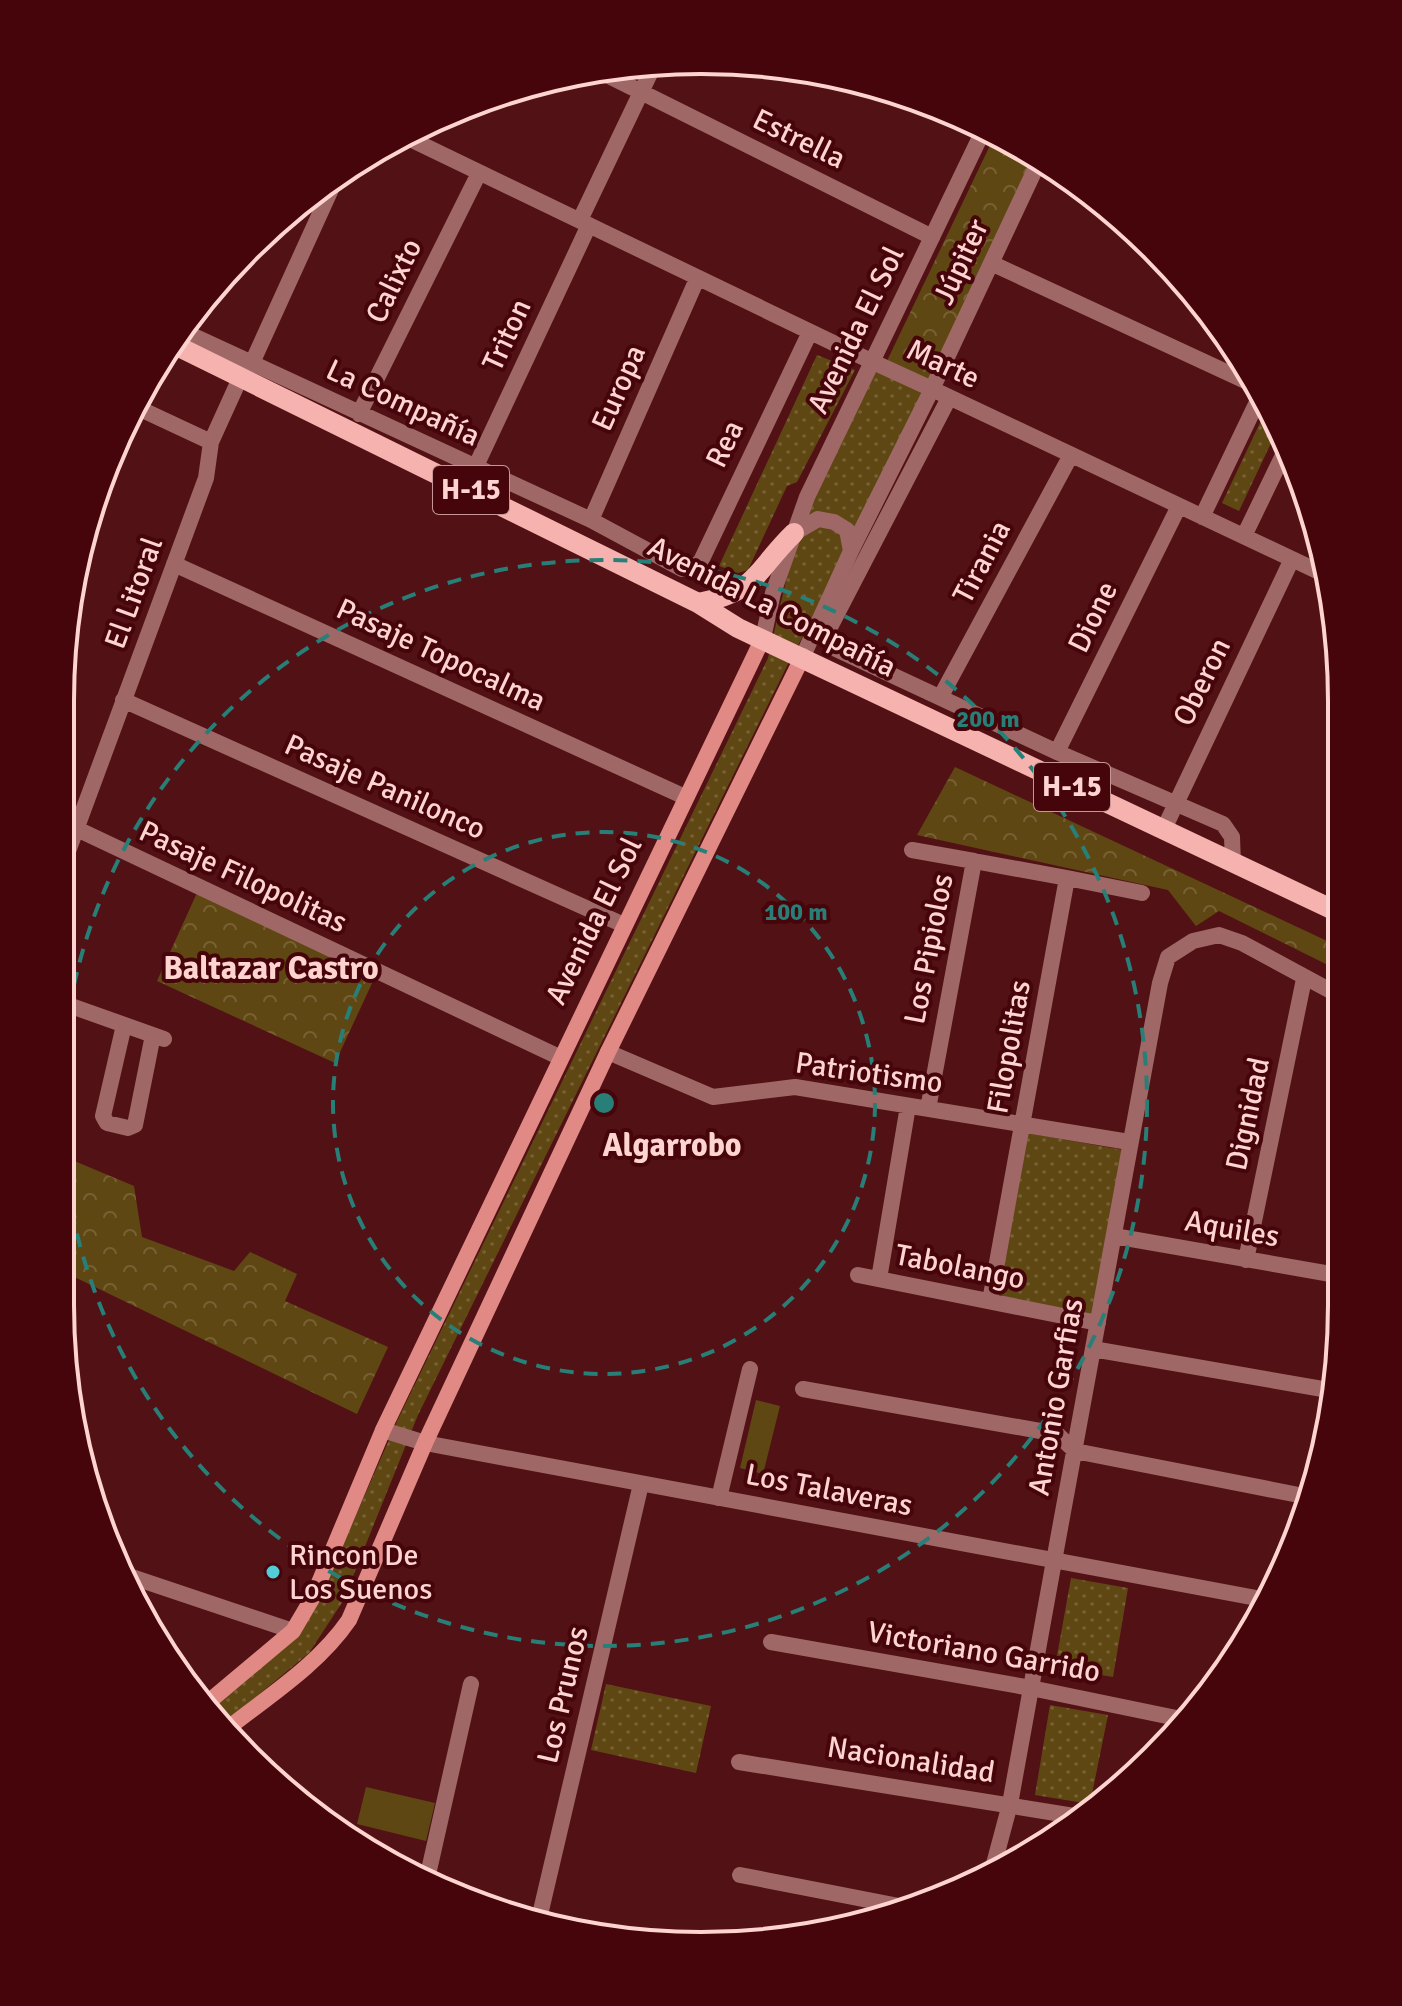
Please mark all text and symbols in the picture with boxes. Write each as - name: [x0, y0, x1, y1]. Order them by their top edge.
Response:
- street label: Estrella: [747, 101, 851, 177]
- street label: Júpiter: [925, 213, 997, 311]
- street label: Calixto: [358, 233, 430, 329]
- street label: Avenida El Sol: [800, 240, 912, 420]
- street label: Triton: [474, 293, 540, 377]
- street label: Marte: [901, 331, 985, 397]
- street label: Europa: [584, 339, 654, 437]
- street label: La Compañía: [320, 351, 486, 455]
- street label: Rea: [698, 414, 752, 474]
- road number: H-15: [433, 466, 509, 514]
- street label: Tirania: [945, 514, 1019, 610]
- street label: Avenida La Compañía: [642, 528, 902, 686]
- street label: El Litoral: [97, 532, 171, 654]
- street label: Dione: [1060, 575, 1126, 659]
- street label: Pasaje Topocalma: [331, 590, 551, 720]
- street label: Oberon: [1165, 632, 1239, 732]
- text: 200 m: [956, 704, 1020, 734]
- street label: Pasaje Panilonco: [279, 726, 491, 848]
- road number: H-15: [1034, 763, 1110, 811]
- street label: Pasaje Filopolitas: [133, 813, 353, 941]
- street label: Avenida El Sol: [538, 831, 650, 1011]
- street label: Los Pipiolos: [896, 871, 962, 1027]
- text: 100 m: [764, 897, 828, 927]
- district label: Baltazar Castro: [163, 949, 379, 988]
- street label: Filopolitas: [979, 977, 1039, 1117]
- street label: Patriotismo: [793, 1044, 945, 1102]
- street label: Dignidad: [1218, 1054, 1278, 1174]
- centre of rings: [590, 1089, 618, 1117]
- district label: Algarrobo: [603, 1126, 741, 1165]
- street label: Aquiles: [1182, 1203, 1282, 1255]
- street label: Tabolango: [892, 1236, 1028, 1298]
- street label: Antonio Garfias: [1020, 1296, 1092, 1498]
- street label: Los Talaveras: [743, 1456, 915, 1524]
- place label: Rincon De Los Suenos: [289, 1537, 432, 1608]
- marker: Rincon De Los Suenos: [264, 1563, 282, 1581]
- street label: Victoriano Garrido: [865, 1613, 1103, 1691]
- street label: Los Prunos: [529, 1623, 597, 1767]
- street label: Nacionalidad: [825, 1729, 997, 1791]

